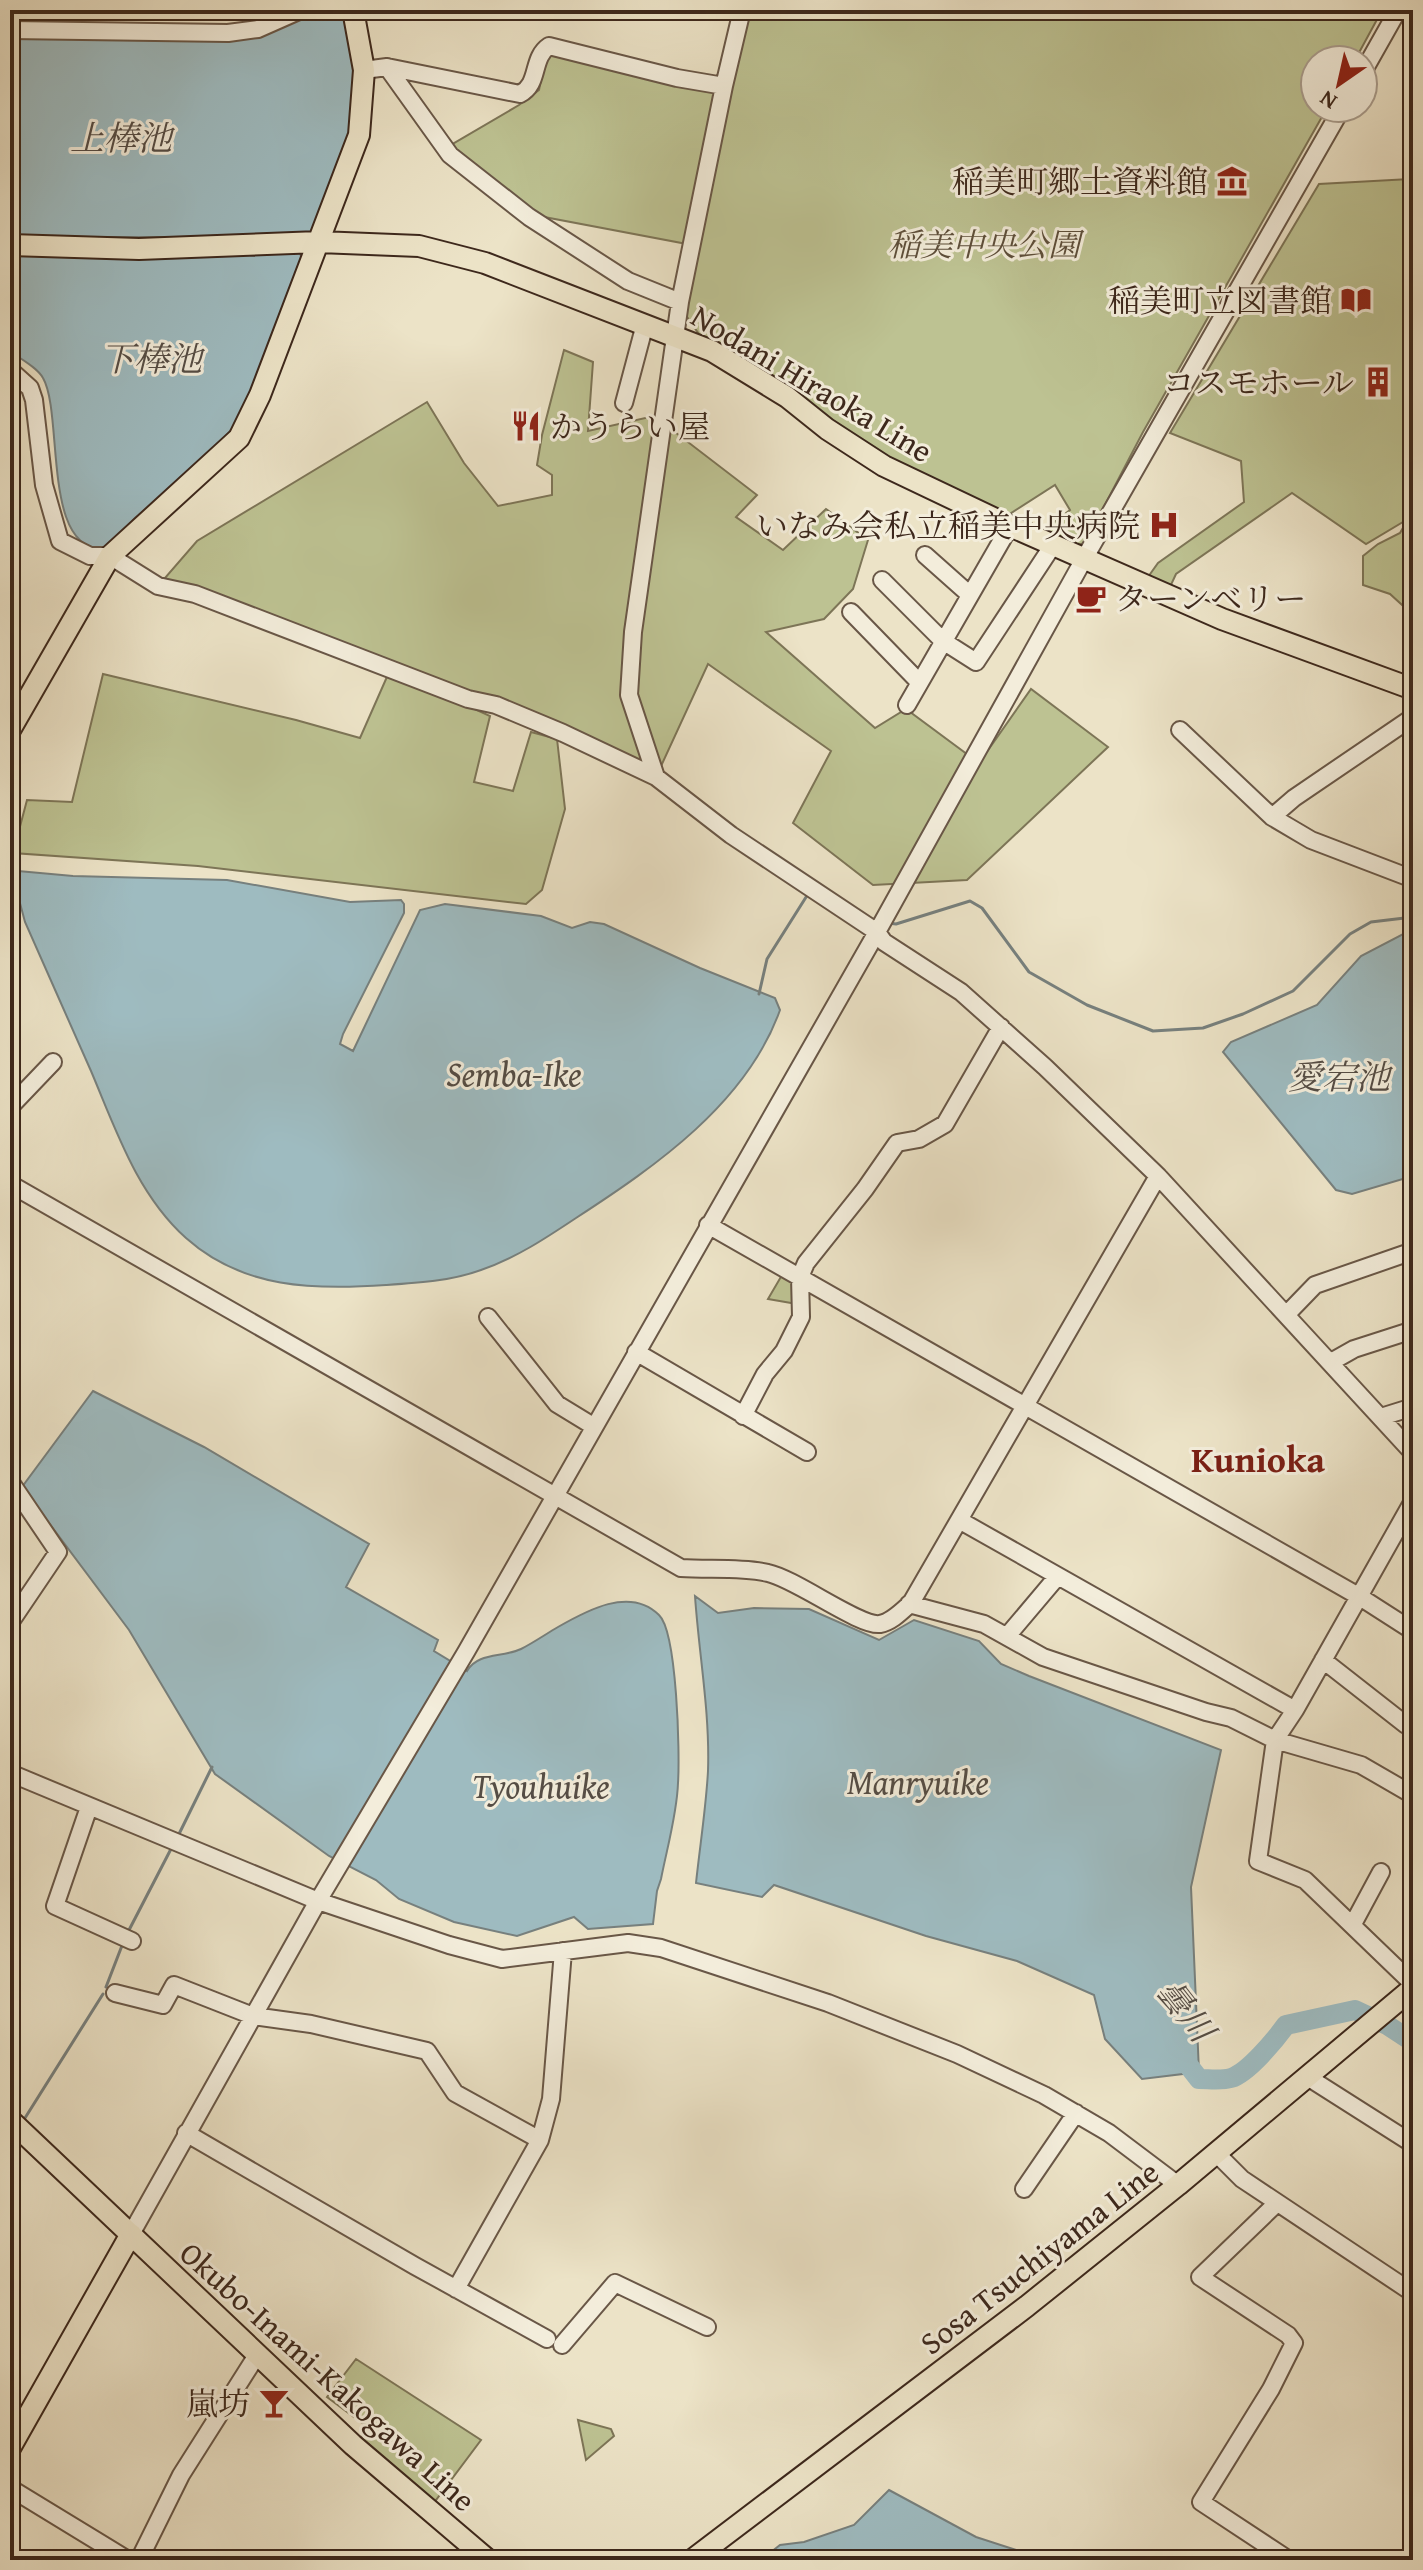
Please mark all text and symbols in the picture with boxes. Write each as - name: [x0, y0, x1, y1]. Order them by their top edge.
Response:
- north arrow: [1299, 44, 1379, 124]
- text: N: [1313, 83, 1343, 118]
- water label: 上棒池: [70, 113, 176, 162]
- place label: 稲美町郷土資料館: [952, 158, 1208, 205]
- museum icon: 稲美町郷土資料館: [1215, 164, 1249, 198]
- park label: 稲美中央公園: [888, 221, 1085, 268]
- place label: 稲美町立図書館: [1108, 277, 1332, 324]
- library icon: 稲美町立図書館: [1339, 283, 1373, 317]
- street label: Nodani Hiraoka Line: [682, 292, 942, 474]
- water label: 下棒池: [100, 334, 206, 383]
- place label: コスモホール: [1163, 359, 1354, 406]
- building icon: コスモホール: [1361, 365, 1395, 399]
- place label: かうらい屋: [550, 403, 710, 450]
- restaurant icon: かうらい屋: [509, 409, 543, 443]
- place label: いなみ会私立稲美中央病院: [756, 502, 1140, 549]
- hospital icon: いなみ会私立稲美中央病院: [1147, 508, 1181, 542]
- place label: ターンベリー: [1115, 575, 1306, 622]
- cafe icon: ターンベリー: [1074, 581, 1108, 615]
- water label: Semba-Ike: [446, 1049, 582, 1098]
- water label: 愛宕池: [1288, 1052, 1394, 1101]
- district label: Kunioka: [1191, 1432, 1325, 1485]
- water label: Manryuike: [847, 1757, 989, 1806]
- water label: Tyouhuike: [472, 1761, 610, 1810]
- water label: 曇川: [1146, 1968, 1229, 2055]
- street label: Sosa Tsuchiyama Line: [910, 2149, 1168, 2365]
- street label: Okubo-Inami-Kakogawa Line: [169, 2230, 487, 2522]
- place label: 嵐坊: [186, 2380, 250, 2427]
- bar icon: 嵐坊: [257, 2386, 291, 2420]

